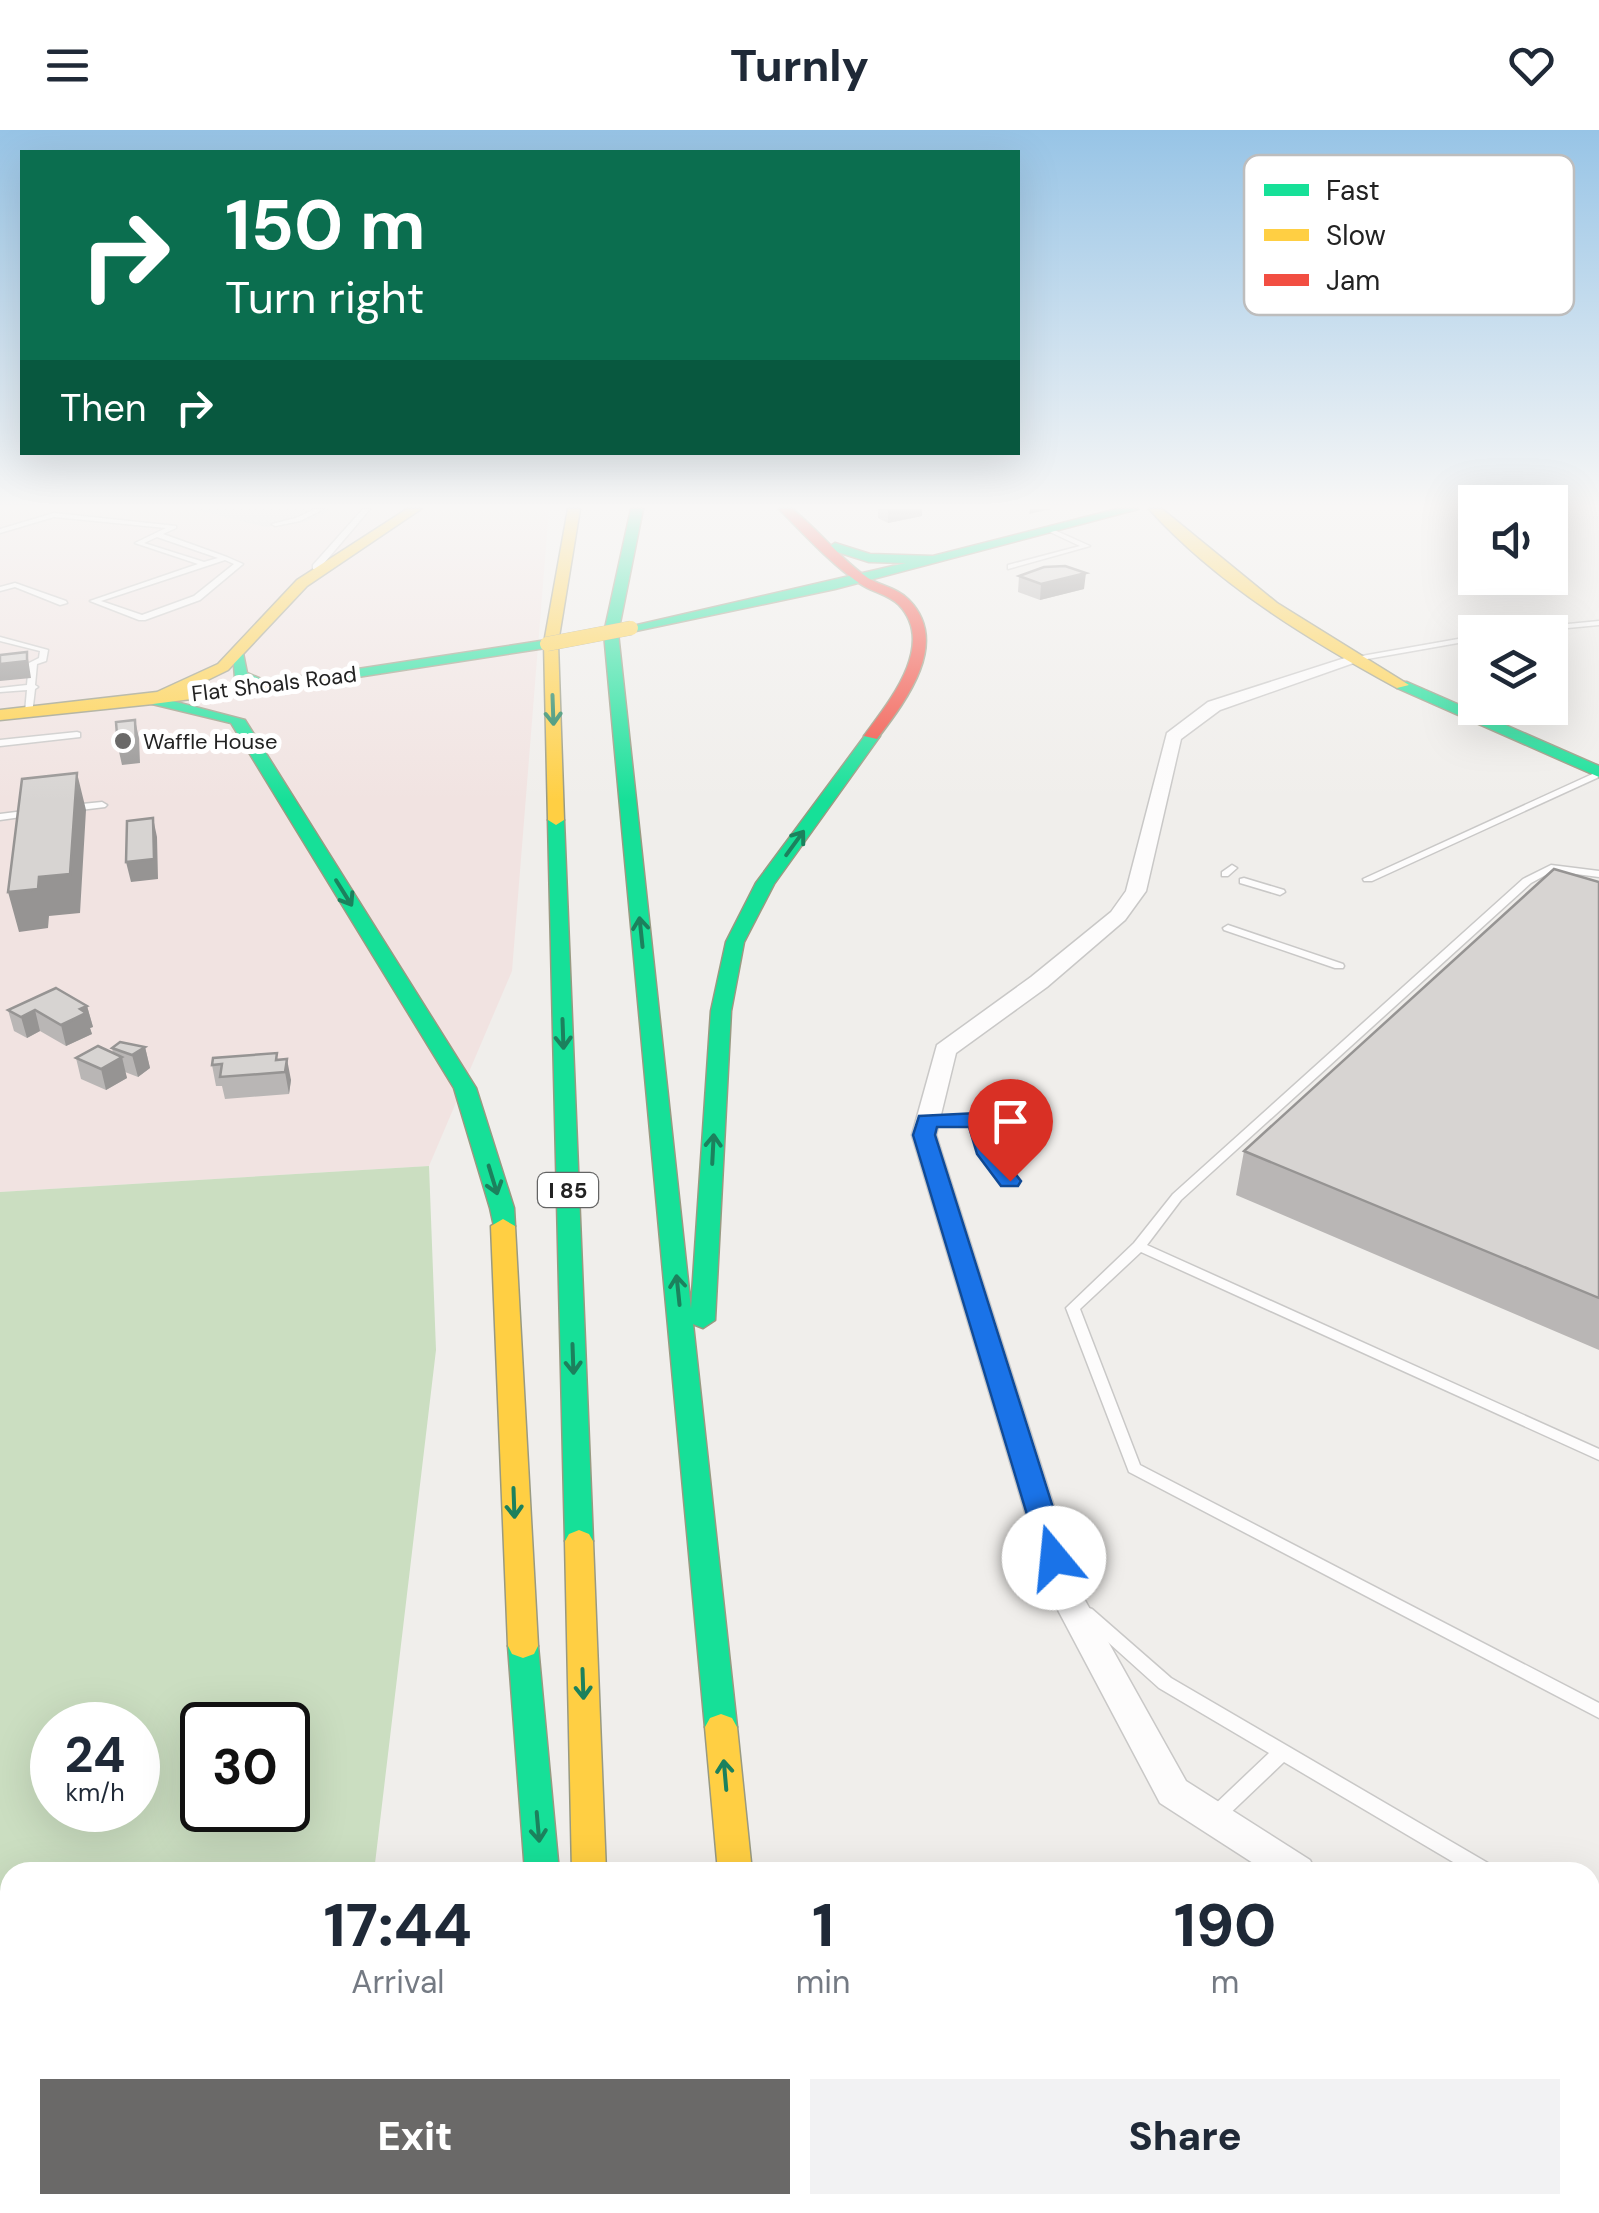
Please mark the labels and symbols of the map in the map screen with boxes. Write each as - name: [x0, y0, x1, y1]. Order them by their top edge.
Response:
- legend: [1244, 155, 1574, 315]
- text: Fast: [1326, 172, 1380, 209]
- text: Slow: [1326, 217, 1386, 254]
- text: Jam: [1326, 262, 1380, 299]
- street label: Flat Shoals Road: [190, 659, 358, 709]
- one-way arrow: [544, 693, 563, 725]
- place label: Waffle House: [143, 727, 278, 756]
- marker: Waffle House: [112, 730, 134, 752]
- one-way arrow: [784, 830, 805, 857]
- one-way arrow: [334, 878, 355, 907]
- one-way arrow: [631, 916, 650, 948]
- one-way arrow: [554, 1018, 573, 1050]
- pin: [968, 1079, 1053, 1182]
- one-way arrow: [704, 1134, 723, 1166]
- one-way arrow: [486, 1163, 504, 1195]
- road number: I 85: [538, 1173, 598, 1207]
- one-way arrow: [668, 1274, 687, 1306]
- one-way arrow: [563, 1343, 582, 1375]
- one-way arrow: [505, 1486, 524, 1518]
- position arrow: [1002, 1506, 1106, 1610]
- one-way arrow: [573, 1668, 592, 1700]
- speed limit sign: 30: [180, 1702, 310, 1832]
- one-way arrow: [716, 1760, 735, 1792]
- one-way arrow: [528, 1810, 547, 1843]

